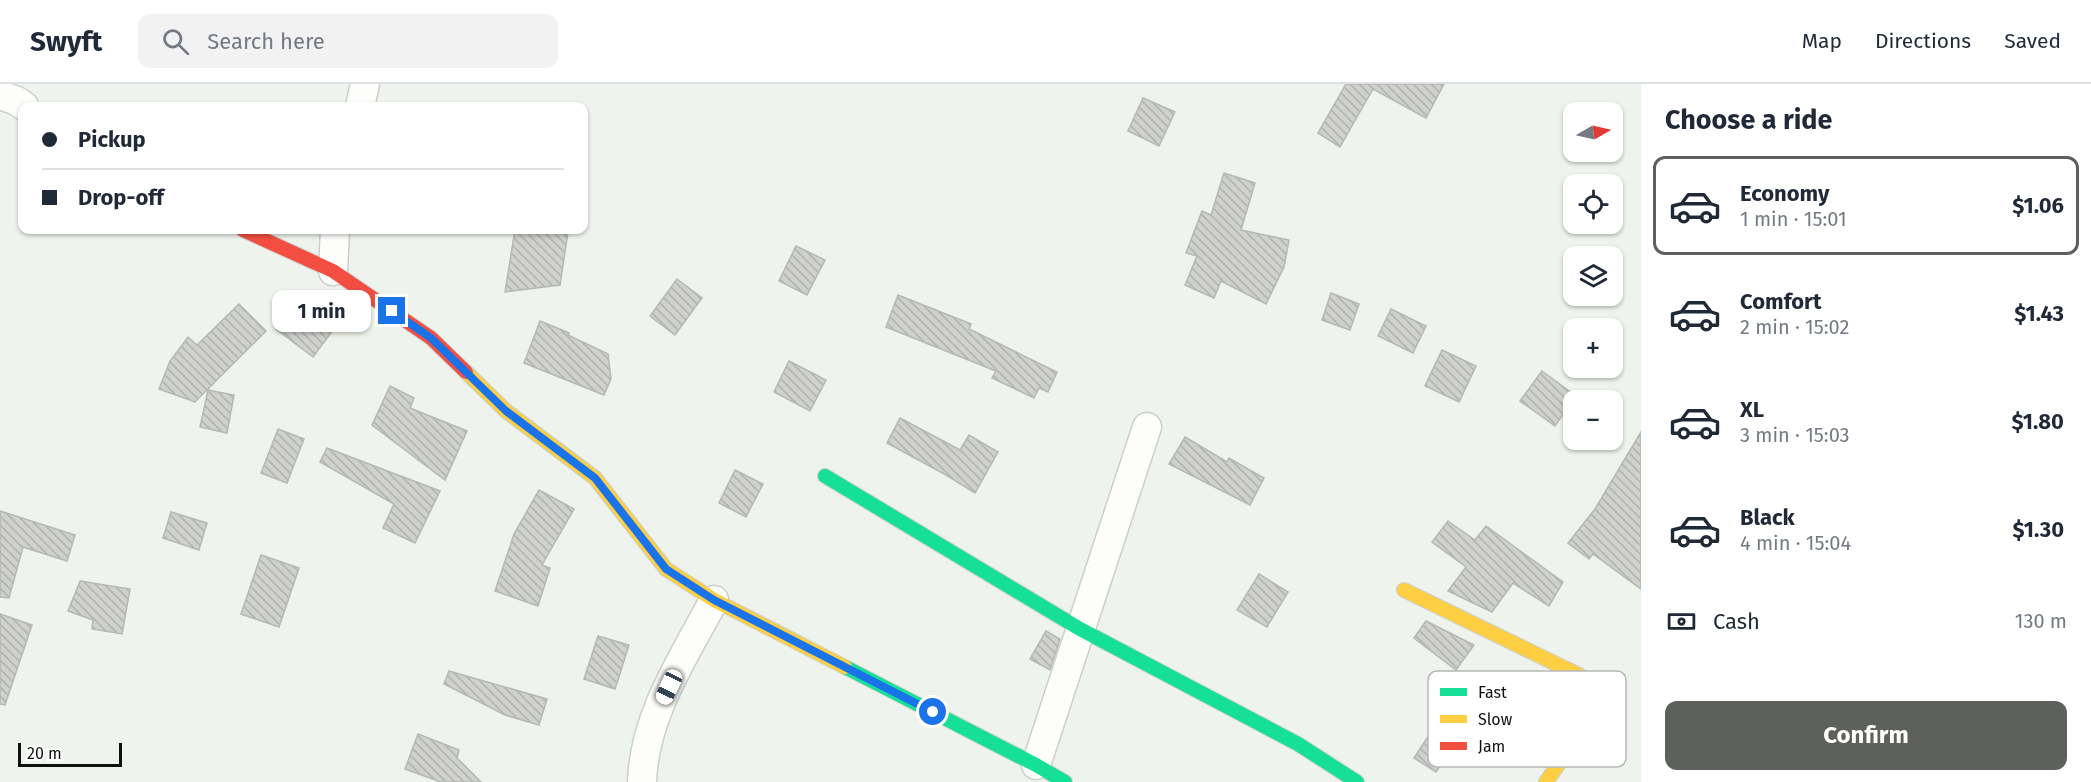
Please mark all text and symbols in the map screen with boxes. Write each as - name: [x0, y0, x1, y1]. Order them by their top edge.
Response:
- search box: [138, 14, 558, 68]
- text: Swyft: [30, 25, 102, 58]
- icon: search: [159, 25, 192, 58]
- text: Search here: [207, 28, 325, 55]
- text: Map: [1802, 28, 1842, 54]
- text: Directions: [1875, 28, 1971, 54]
- text: Saved: [2004, 28, 2061, 54]
- north arrow: [1563, 102, 1623, 162]
- map controls: [1563, 102, 1623, 450]
- text: Choose a ride: [1665, 104, 1832, 136]
- text: Pickup: [78, 126, 146, 153]
- button: locate: [1563, 174, 1623, 234]
- icon: car: [1668, 179, 1722, 233]
- text: Economy: [1740, 180, 1829, 207]
- text: Drop-off: [78, 184, 164, 211]
- text: $1.06: [2012, 192, 2064, 219]
- text: 1 min · 15:01: [1740, 207, 1847, 231]
- button: layers: [1563, 246, 1623, 306]
- icon: car: [1668, 287, 1722, 341]
- text: Comfort: [1740, 288, 1821, 315]
- callout: 1 min: [272, 290, 371, 332]
- route end: [378, 297, 405, 324]
- text: 1 min: [297, 299, 346, 323]
- text: $1.43: [2014, 300, 2064, 327]
- text: 2 min · 15:02: [1740, 315, 1849, 339]
- button: +: [1563, 318, 1623, 378]
- button: −: [1563, 390, 1623, 450]
- icon: car: [1668, 395, 1722, 449]
- text: XL: [1740, 396, 1764, 423]
- text: $1.80: [2012, 408, 2064, 435]
- text: 3 min · 15:03: [1740, 423, 1850, 447]
- icon: car: [1668, 503, 1722, 557]
- text: Black: [1740, 504, 1795, 531]
- text: $1.30: [2013, 516, 2064, 543]
- text: 4 min · 15:04: [1740, 531, 1851, 555]
- icon: cash: [1665, 605, 1698, 638]
- text: Cash: [1713, 608, 1760, 635]
- text: 130 m: [2015, 609, 2067, 633]
- car: [653, 667, 685, 707]
- legend: [1428, 671, 1626, 767]
- text: Fast: [1478, 683, 1507, 702]
- route start: [919, 698, 946, 725]
- button: Confirm: [1665, 701, 2067, 770]
- text: Slow: [1478, 710, 1513, 729]
- text: Jam: [1478, 737, 1505, 756]
- scale bar: [18, 740, 122, 768]
- text: 20 m: [27, 744, 62, 763]

